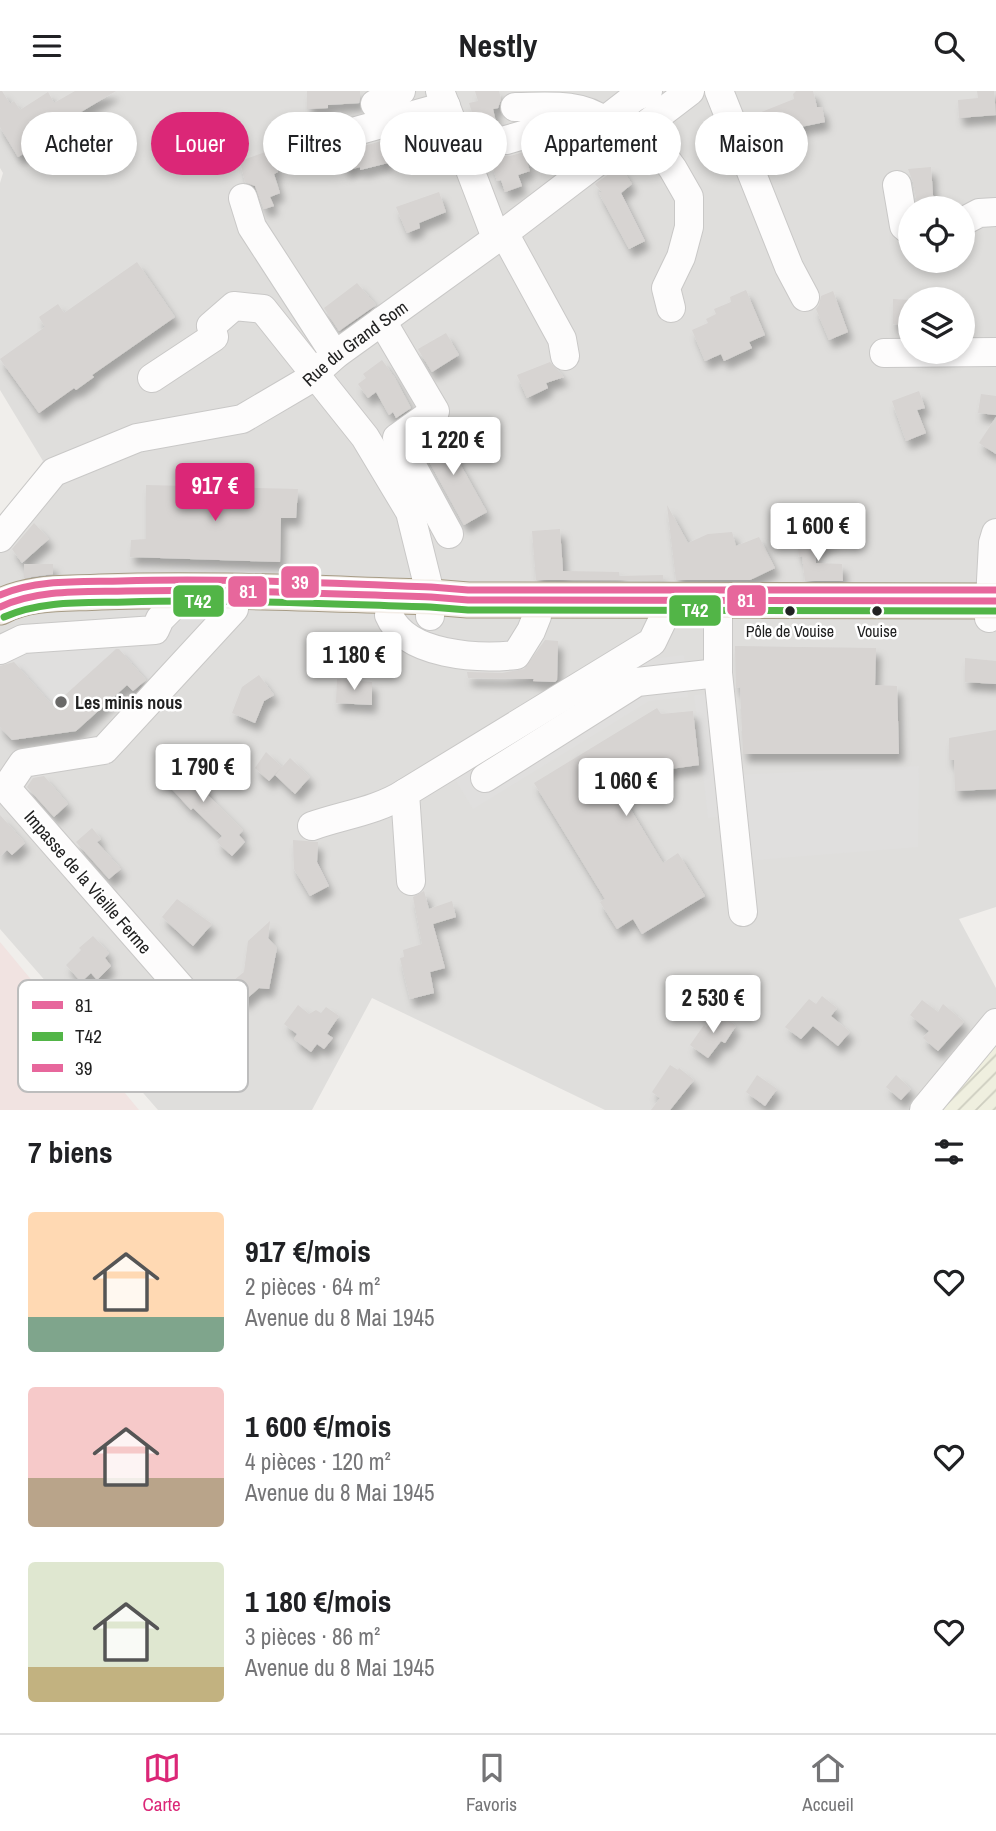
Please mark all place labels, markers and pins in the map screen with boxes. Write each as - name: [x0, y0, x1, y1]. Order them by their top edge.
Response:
- pin: 1 220 €: [388, 417, 518, 477]
- pin: 917 €: [166, 463, 264, 523]
- pin: 1 600 €: [753, 503, 883, 563]
- marker: Pôle de Vouise: [783, 604, 797, 618]
- marker: Vouise: [870, 604, 884, 618]
- place label: Pôle de Vouise: [746, 620, 834, 642]
- place label: Vouise: [857, 620, 897, 642]
- pin: 1 180 €: [289, 633, 419, 692]
- place label: Les minis nous: [75, 690, 182, 715]
- marker: Les minis nous: [53, 694, 69, 710]
- pin: 1 790 €: [138, 745, 268, 804]
- pin: 1 060 €: [561, 759, 691, 818]
- pin: 2 530 €: [648, 975, 778, 1035]

